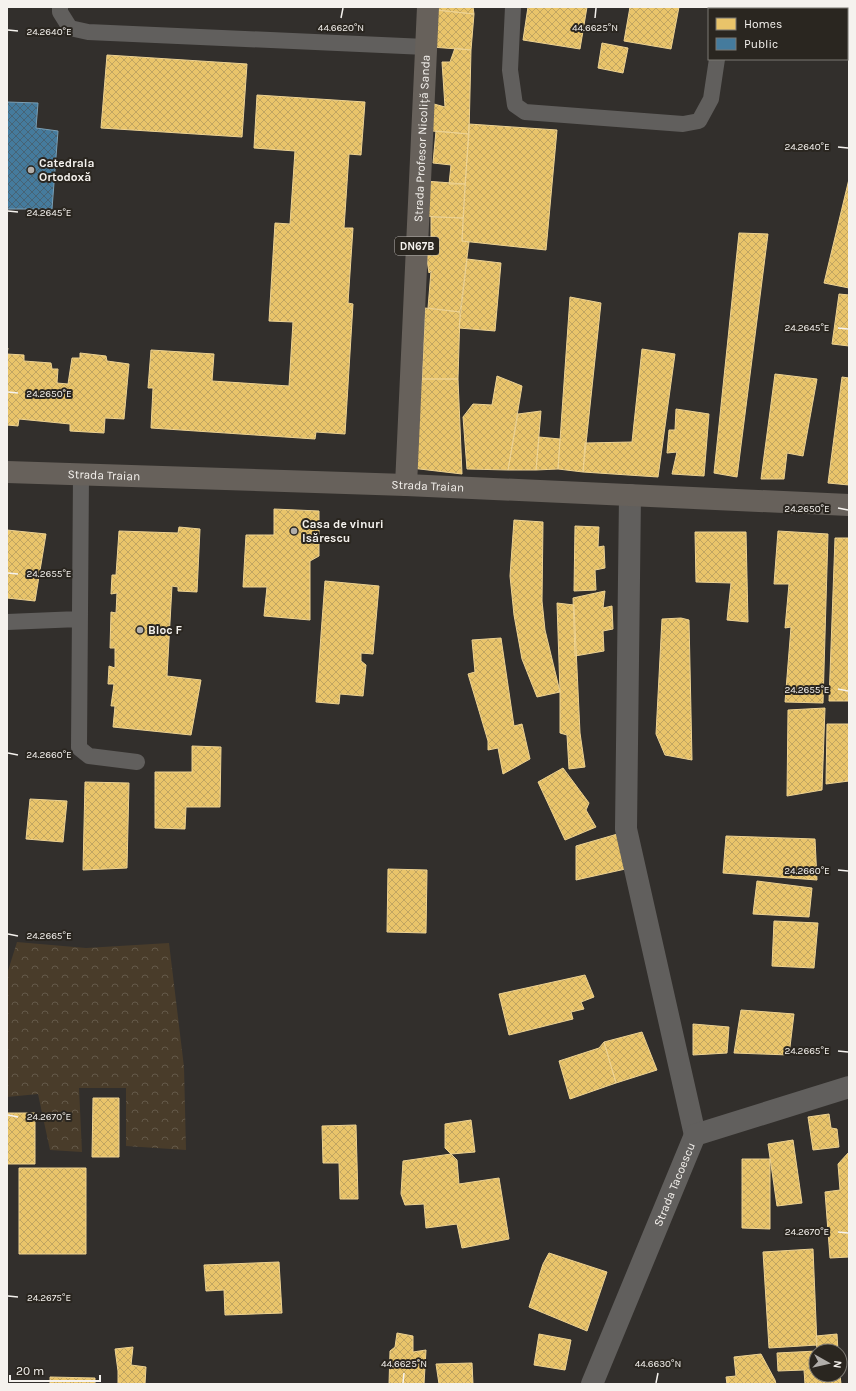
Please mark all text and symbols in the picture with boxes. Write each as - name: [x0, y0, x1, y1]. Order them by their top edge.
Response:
- legend: [708, 8, 848, 60]
- text: Homes: [744, 17, 782, 31]
- text: 44.6620°N: [318, 22, 364, 34]
- text: 44.6625°N: [572, 22, 618, 34]
- text: 24.2640°E: [26, 26, 72, 38]
- text: Public: [744, 37, 778, 51]
- street label: Strada Profesor Nicoliță Sanda: [411, 54, 433, 222]
- text: 24.2640°E: [784, 141, 830, 153]
- place label: Catedrala Ortodoxă: [39, 156, 95, 184]
- marker: Catedrala Ortodoxă: [26, 165, 36, 175]
- text: 24.2645°E: [27, 207, 71, 219]
- road number: DN67B: [395, 237, 439, 255]
- text: 24.2645°E: [785, 322, 829, 334]
- text: 24.2650°E: [26, 388, 72, 400]
- street label: Strada Traian: [67, 467, 141, 483]
- street label: Strada Traian: [391, 478, 464, 495]
- text: 24.2650°E: [784, 503, 830, 515]
- place label: Casa de vinuri Isărescu: [302, 517, 384, 545]
- marker: Casa de vinuri Isărescu: [289, 526, 299, 536]
- text: 24.2655°E: [26, 568, 72, 580]
- place label: Bloc F: [148, 623, 183, 637]
- marker: Bloc F: [135, 625, 145, 635]
- text: 24.2655°E: [784, 684, 830, 696]
- text: 24.2660°E: [26, 749, 72, 761]
- text: 24.2660°E: [784, 865, 830, 877]
- text: 24.2665°E: [26, 930, 72, 942]
- text: 24.2665°E: [784, 1045, 830, 1057]
- text: 24.2670°E: [27, 1111, 71, 1123]
- street label: Strada Tacoescu: [651, 1140, 698, 1228]
- text: 24.2670°E: [785, 1226, 829, 1238]
- text: 24.2675°E: [27, 1292, 71, 1304]
- north arrow: [808, 1343, 848, 1383]
- scale bar: [10, 1357, 100, 1383]
- text: 44.6625°N: [381, 1358, 427, 1370]
- text: 44.6630°N: [635, 1358, 681, 1370]
- text: N: [830, 1360, 844, 1369]
- text: 20 m: [16, 1364, 44, 1378]

